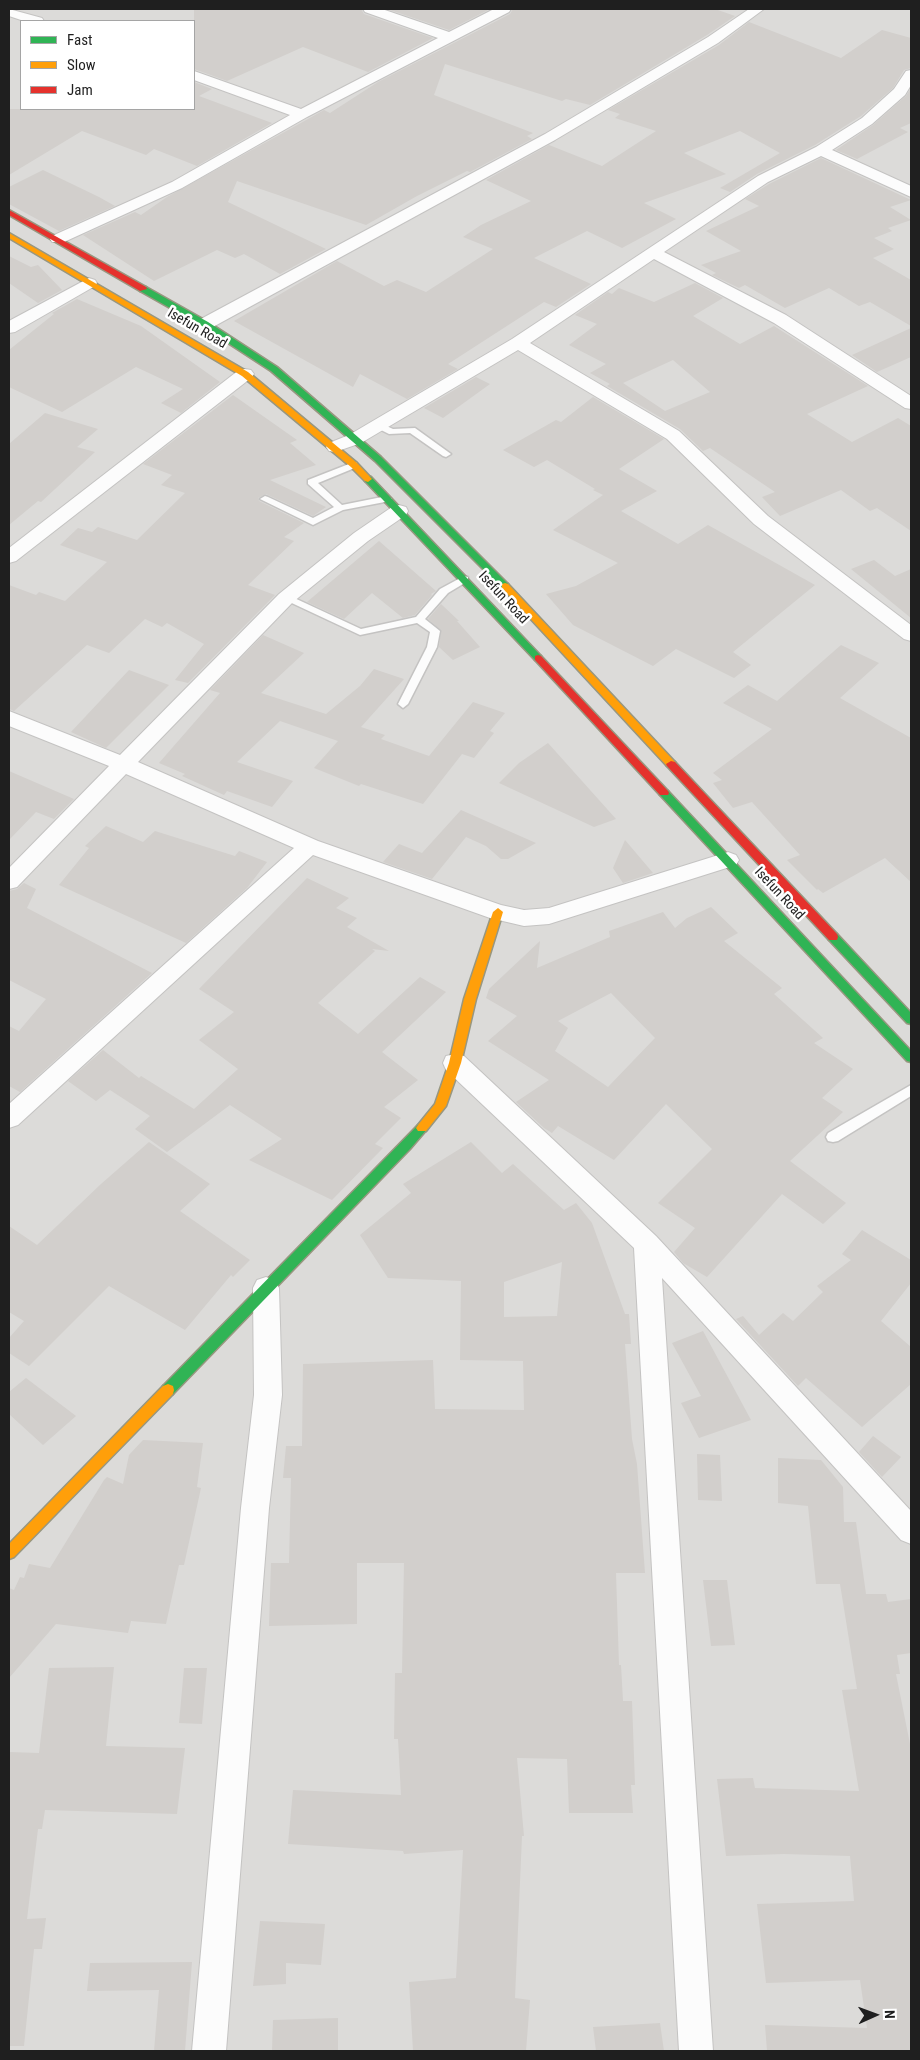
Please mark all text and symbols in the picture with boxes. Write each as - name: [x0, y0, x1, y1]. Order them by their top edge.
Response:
- legend: [20, 20, 195, 110]
- text: Fast: [67, 31, 92, 49]
- text: Slow: [67, 56, 96, 74]
- text: Jam: [67, 81, 93, 99]
- street label: Isefun Road: [164, 305, 230, 353]
- street label: Isefun Road: [474, 568, 532, 628]
- street label: Isefun Road: [750, 864, 808, 924]
- north arrow: [850, 1990, 900, 2040]
- text: N: [882, 2010, 898, 2019]

